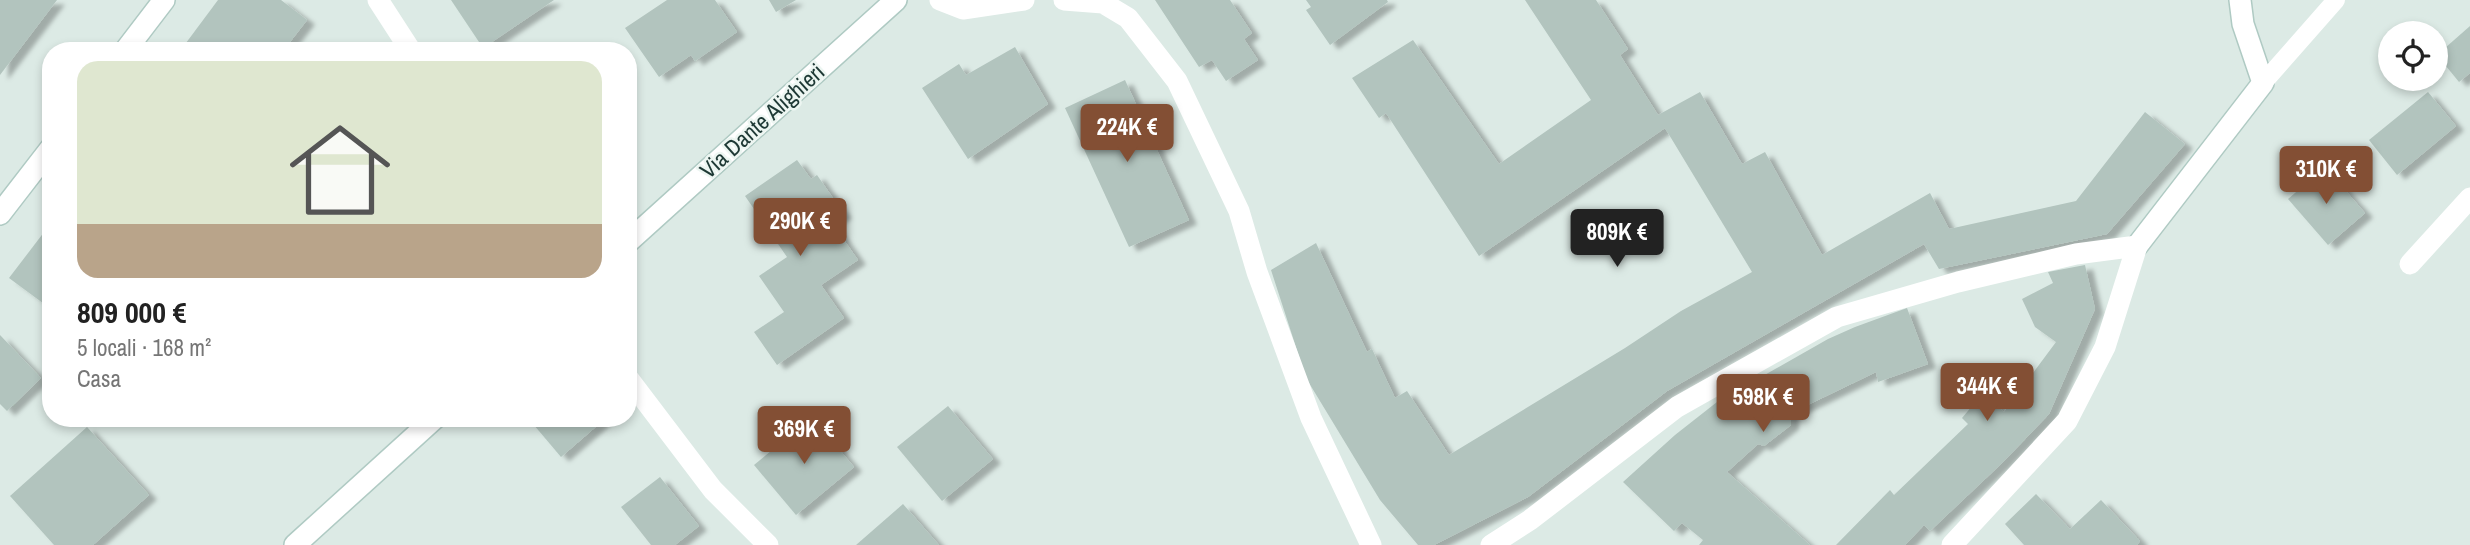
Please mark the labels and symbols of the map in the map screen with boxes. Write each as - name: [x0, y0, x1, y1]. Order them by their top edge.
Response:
- street label: Via Dante Alighieri: [693, 56, 831, 185]
- pin: 224K €: [1070, 104, 1184, 164]
- pin: 310K €: [2269, 146, 2383, 206]
- pin: 290K €: [743, 198, 857, 258]
- pin: 809K €: [1560, 210, 1674, 269]
- pin: 344K €: [1930, 364, 2044, 423]
- pin: 598K €: [1706, 374, 1820, 434]
- pin: 369K €: [747, 406, 861, 466]

